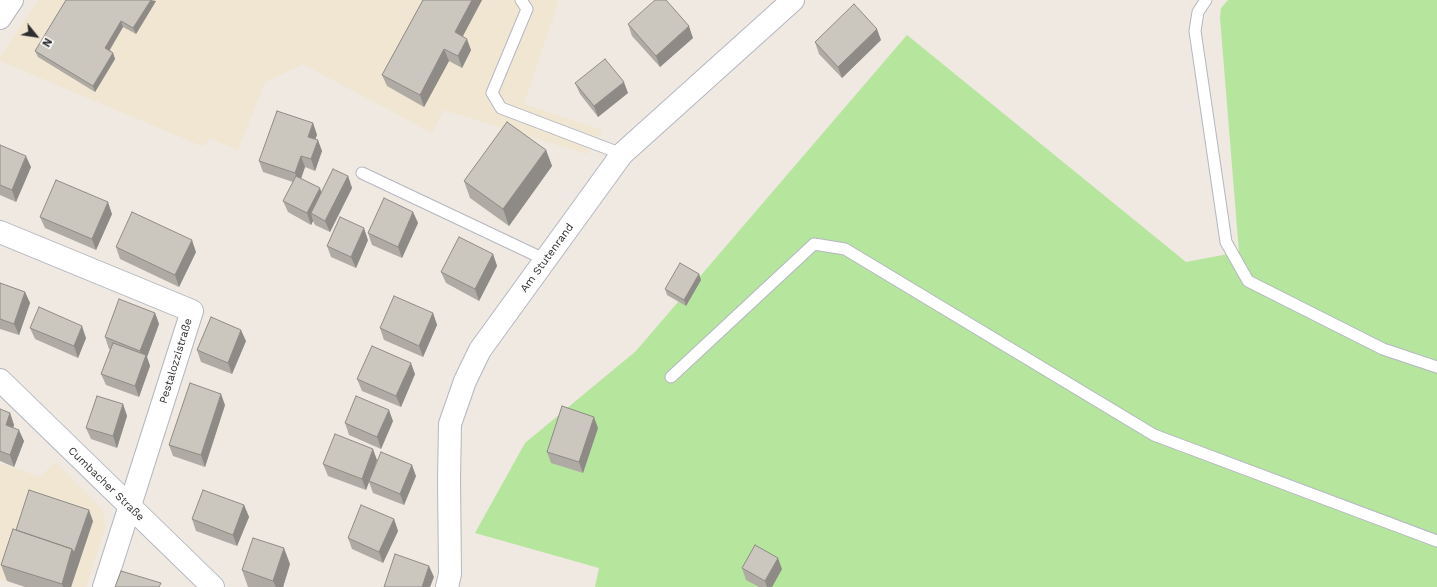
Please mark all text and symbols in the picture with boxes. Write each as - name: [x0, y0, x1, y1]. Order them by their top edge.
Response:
- north arrow: [16, 16, 56, 56]
- text: N: [39, 35, 54, 49]
- street label: Am Stutenrand: [518, 221, 576, 295]
- street label: Pestalozzistraße: [157, 317, 195, 405]
- street label: Cumbacher Straße: [65, 444, 147, 524]

